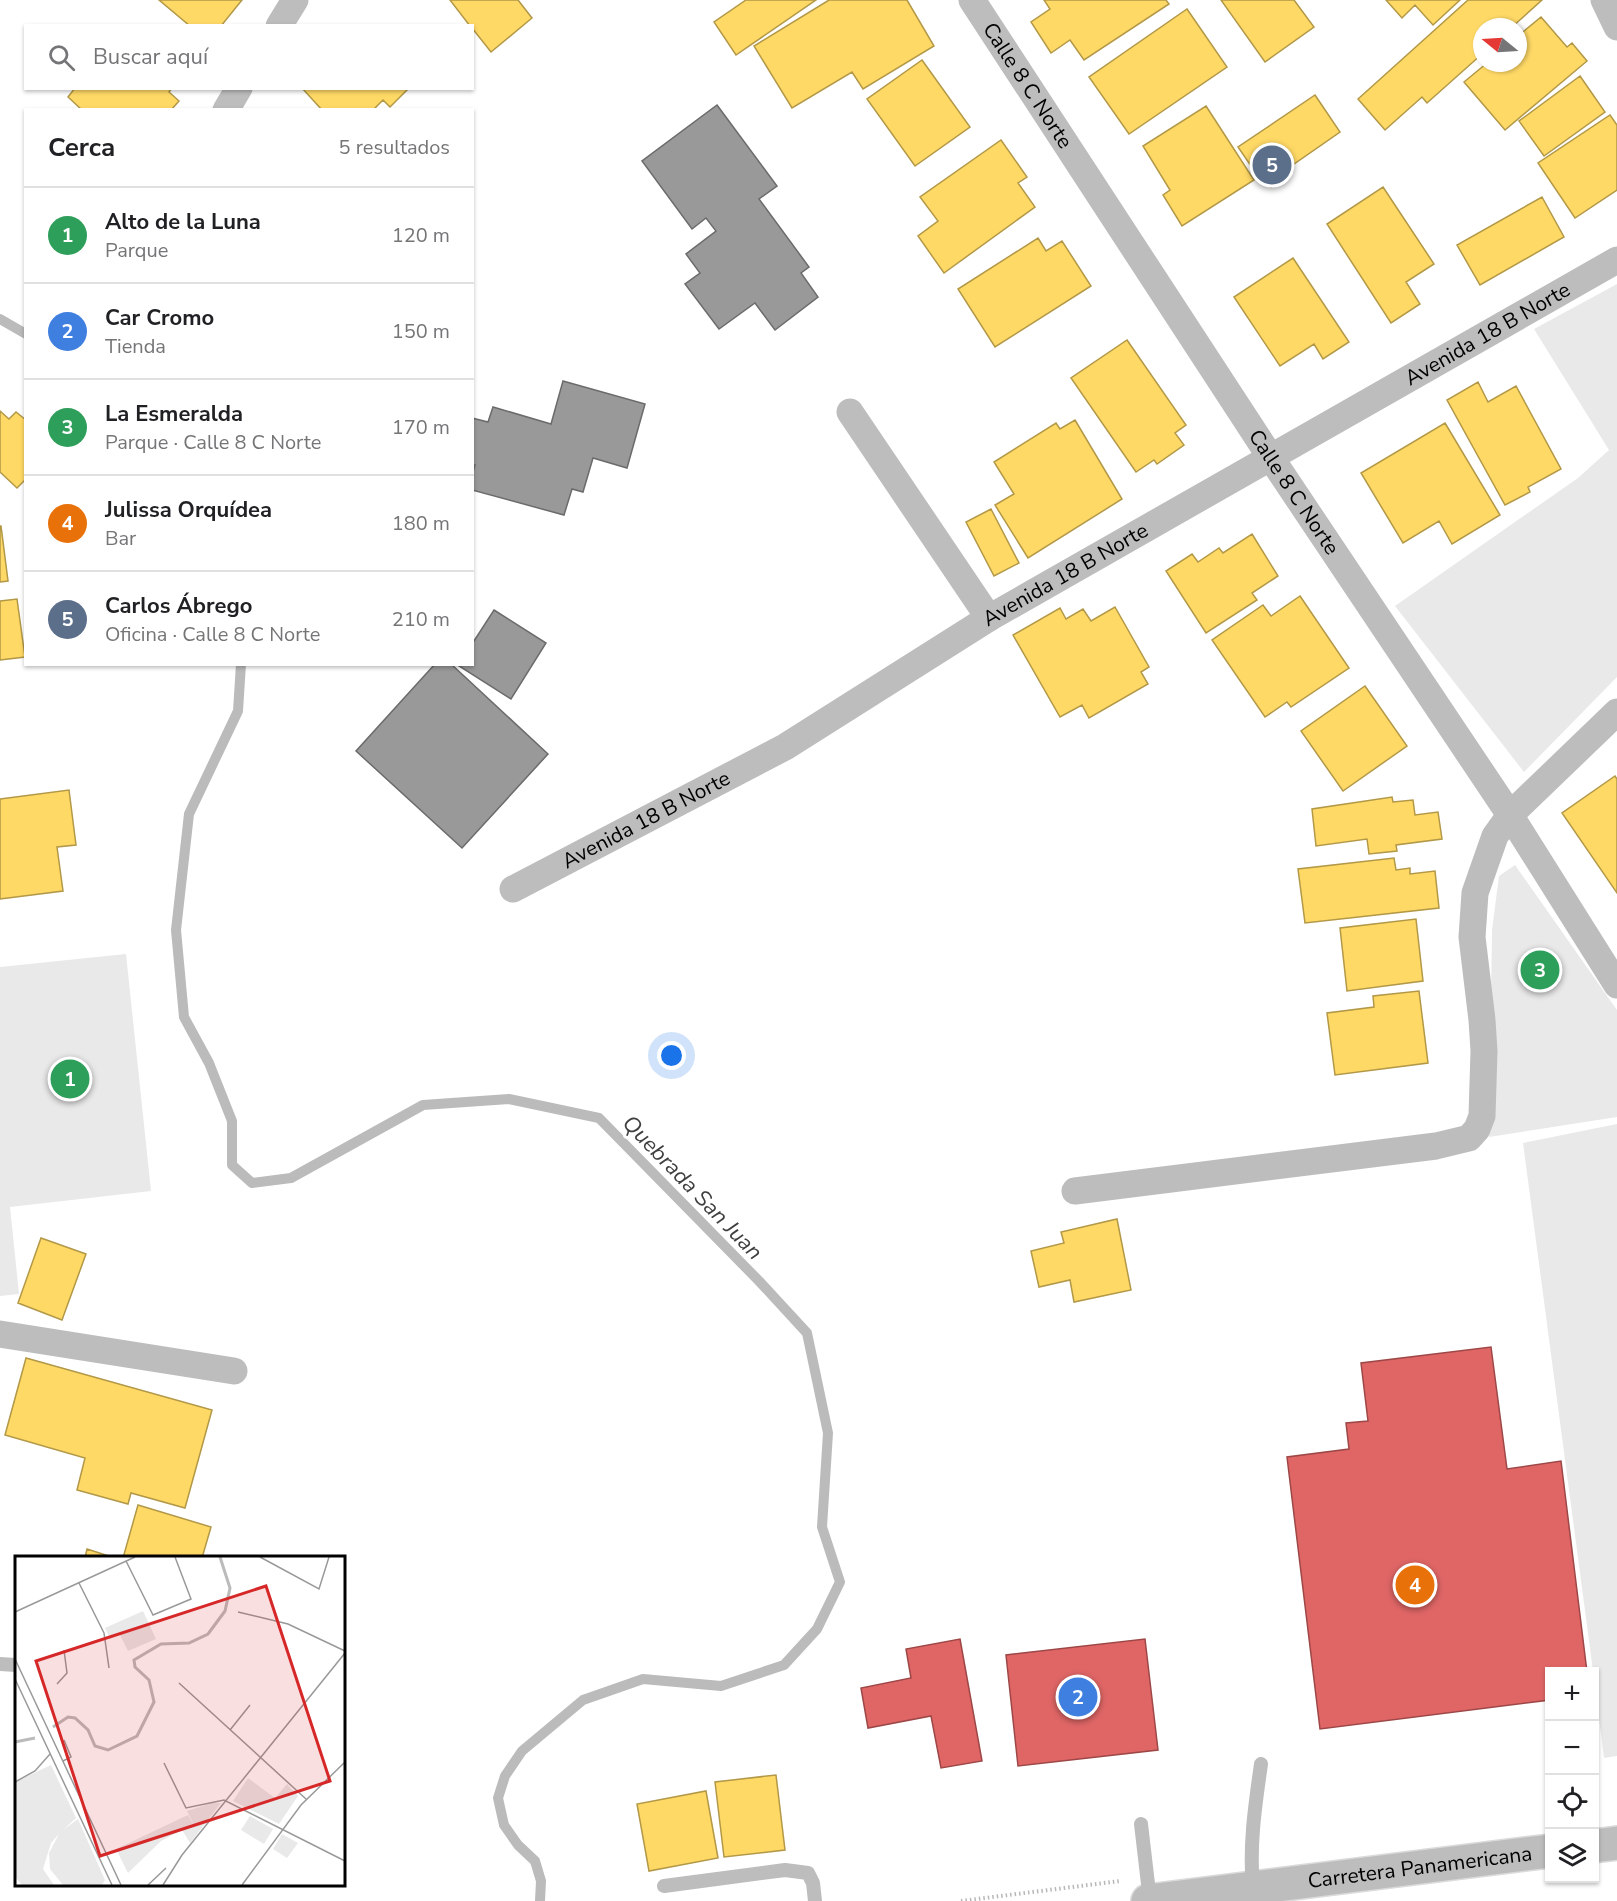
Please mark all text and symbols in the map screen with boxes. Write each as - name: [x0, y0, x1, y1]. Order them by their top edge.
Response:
- street label: Calle 8 C Norte: [976, 17, 1079, 154]
- north arrow: [1473, 18, 1527, 72]
- search box: [24, 24, 474, 90]
- icon: search: [45, 41, 78, 74]
- text: Buscar aquí: [93, 42, 208, 72]
- text: Cerca: [48, 130, 115, 165]
- text: 5 resultados: [339, 134, 450, 161]
- pin: 5: [1252, 142, 1292, 188]
- text: Alto de la Luna: [105, 207, 261, 237]
- text: 1: [62, 222, 74, 249]
- text: 120 m: [392, 222, 450, 249]
- text: Parque: [105, 237, 168, 264]
- street label: Avenida 18 B Norte: [1400, 276, 1575, 392]
- text: Car Cromo: [105, 303, 214, 333]
- text: 2: [62, 318, 74, 345]
- text: 150 m: [392, 318, 450, 345]
- text: Tienda: [105, 333, 166, 360]
- text: La Esmeralda: [105, 399, 243, 429]
- text: 3: [62, 414, 74, 441]
- text: 170 m: [392, 414, 450, 441]
- street label: Calle 8 C Norte: [1242, 424, 1346, 560]
- text: Parque · Calle 8 C Norte: [105, 429, 321, 456]
- text: Julissa Orquídea: [105, 495, 272, 525]
- text: 4: [62, 510, 74, 537]
- text: 180 m: [392, 510, 450, 537]
- street label: Avenida 18 B Norte: [977, 516, 1153, 633]
- text: Bar: [105, 525, 136, 552]
- text: Carlos Ábrego: [105, 591, 252, 621]
- text: 5: [62, 606, 74, 633]
- text: 210 m: [392, 606, 450, 633]
- text: Oficina · Calle 8 C Norte: [105, 621, 320, 648]
- street label: Avenida 18 B Norte: [557, 764, 735, 875]
- pin: 3: [1520, 948, 1560, 992]
- your location: [657, 1041, 686, 1070]
- pin: 1: [50, 1056, 90, 1102]
- water label: Quebrada San Juan: [615, 1109, 769, 1267]
- inset map: [15, 1556, 345, 1886]
- pin: 4: [1396, 1562, 1434, 1608]
- map controls: [1545, 1667, 1599, 1883]
- button: +: [1545, 1667, 1599, 1721]
- pin: 2: [1058, 1674, 1098, 1720]
- button: −: [1545, 1721, 1599, 1775]
- button: locate: [1545, 1775, 1599, 1829]
- button: layers: [1545, 1829, 1599, 1883]
- street label: Carretera Panamericana: [1306, 1839, 1534, 1895]

